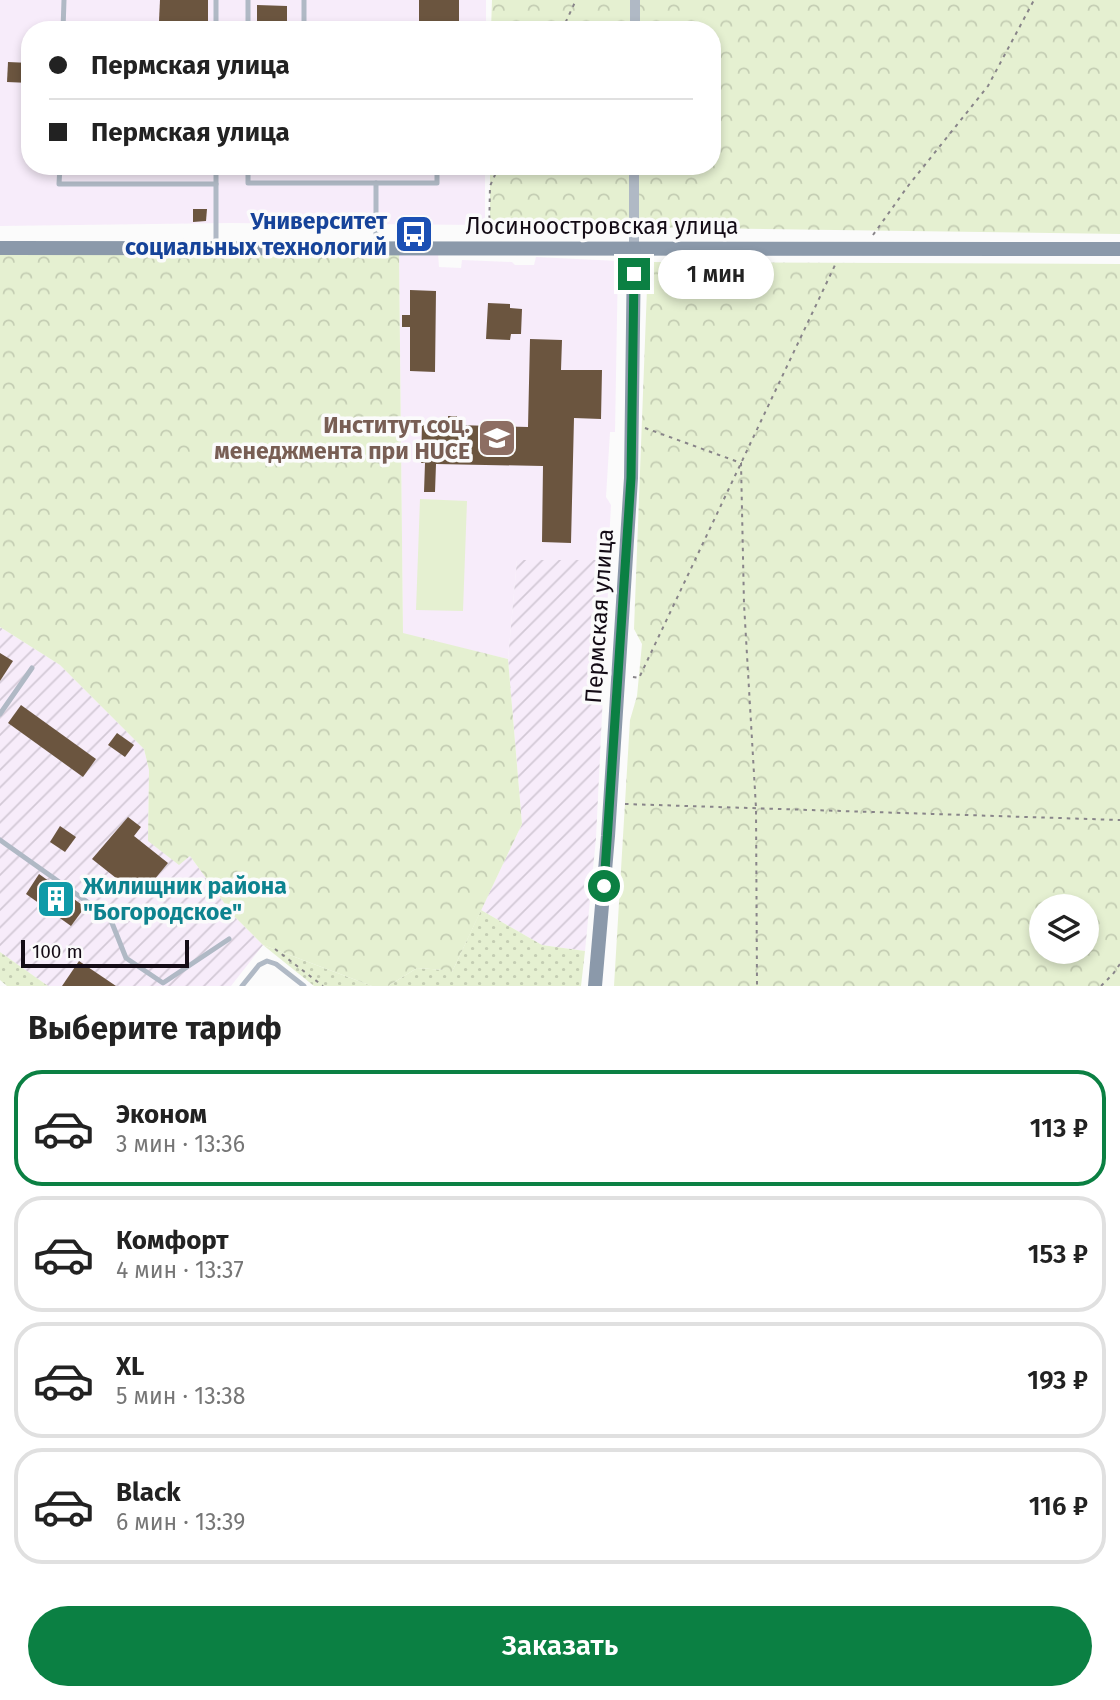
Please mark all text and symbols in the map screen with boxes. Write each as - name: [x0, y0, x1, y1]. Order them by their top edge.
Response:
- text: Пермская улица: [91, 50, 290, 81]
- text: Пермская улица: [91, 117, 290, 148]
- place label: Университет социальных технологий: [125, 207, 387, 261]
- street label: Лосиноостровская улица: [465, 212, 739, 240]
- bus stop icon: Университет социальных технологий: [393, 213, 435, 255]
- callout: 1 мин: [658, 250, 774, 298]
- route end: [618, 258, 650, 290]
- text: 1 мин: [687, 260, 745, 288]
- place label: Институт соц. менеджмента при HUCE: [214, 411, 470, 465]
- school or university icon: Институт соц. менеджмента при HUCE: [476, 417, 518, 459]
- street label: Пермская улица: [579, 528, 619, 704]
- route start: [588, 870, 620, 902]
- place label: Жилищник района "Богородское": [82, 872, 287, 926]
- building icon: Жилищник района "Богородское": [35, 878, 77, 920]
- map controls: [1029, 894, 1099, 964]
- button: layers: [1029, 894, 1099, 964]
- scale bar: [21, 937, 189, 969]
- text: 100 m: [32, 940, 83, 963]
- text: Выберите тариф: [28, 1009, 282, 1047]
- icon: car: [32, 1097, 95, 1160]
- text: Эконом: [116, 1099, 207, 1130]
- text: 113 ₽: [1030, 1113, 1088, 1144]
- text: 3 мин · 13:36: [116, 1130, 245, 1158]
- icon: car: [32, 1223, 95, 1286]
- text: Комфорт: [116, 1225, 229, 1256]
- text: 153 ₽: [1028, 1239, 1088, 1270]
- text: 4 мин · 13:37: [116, 1256, 244, 1284]
- icon: car: [32, 1349, 95, 1412]
- text: XL: [116, 1351, 144, 1382]
- text: 193 ₽: [1027, 1365, 1088, 1396]
- text: 5 мин · 13:38: [116, 1382, 246, 1410]
- icon: car: [32, 1475, 95, 1538]
- text: Black: [116, 1477, 181, 1508]
- text: 116 ₽: [1029, 1491, 1088, 1522]
- text: 6 мин · 13:39: [116, 1508, 245, 1536]
- button: Заказать: [28, 1606, 1092, 1686]

